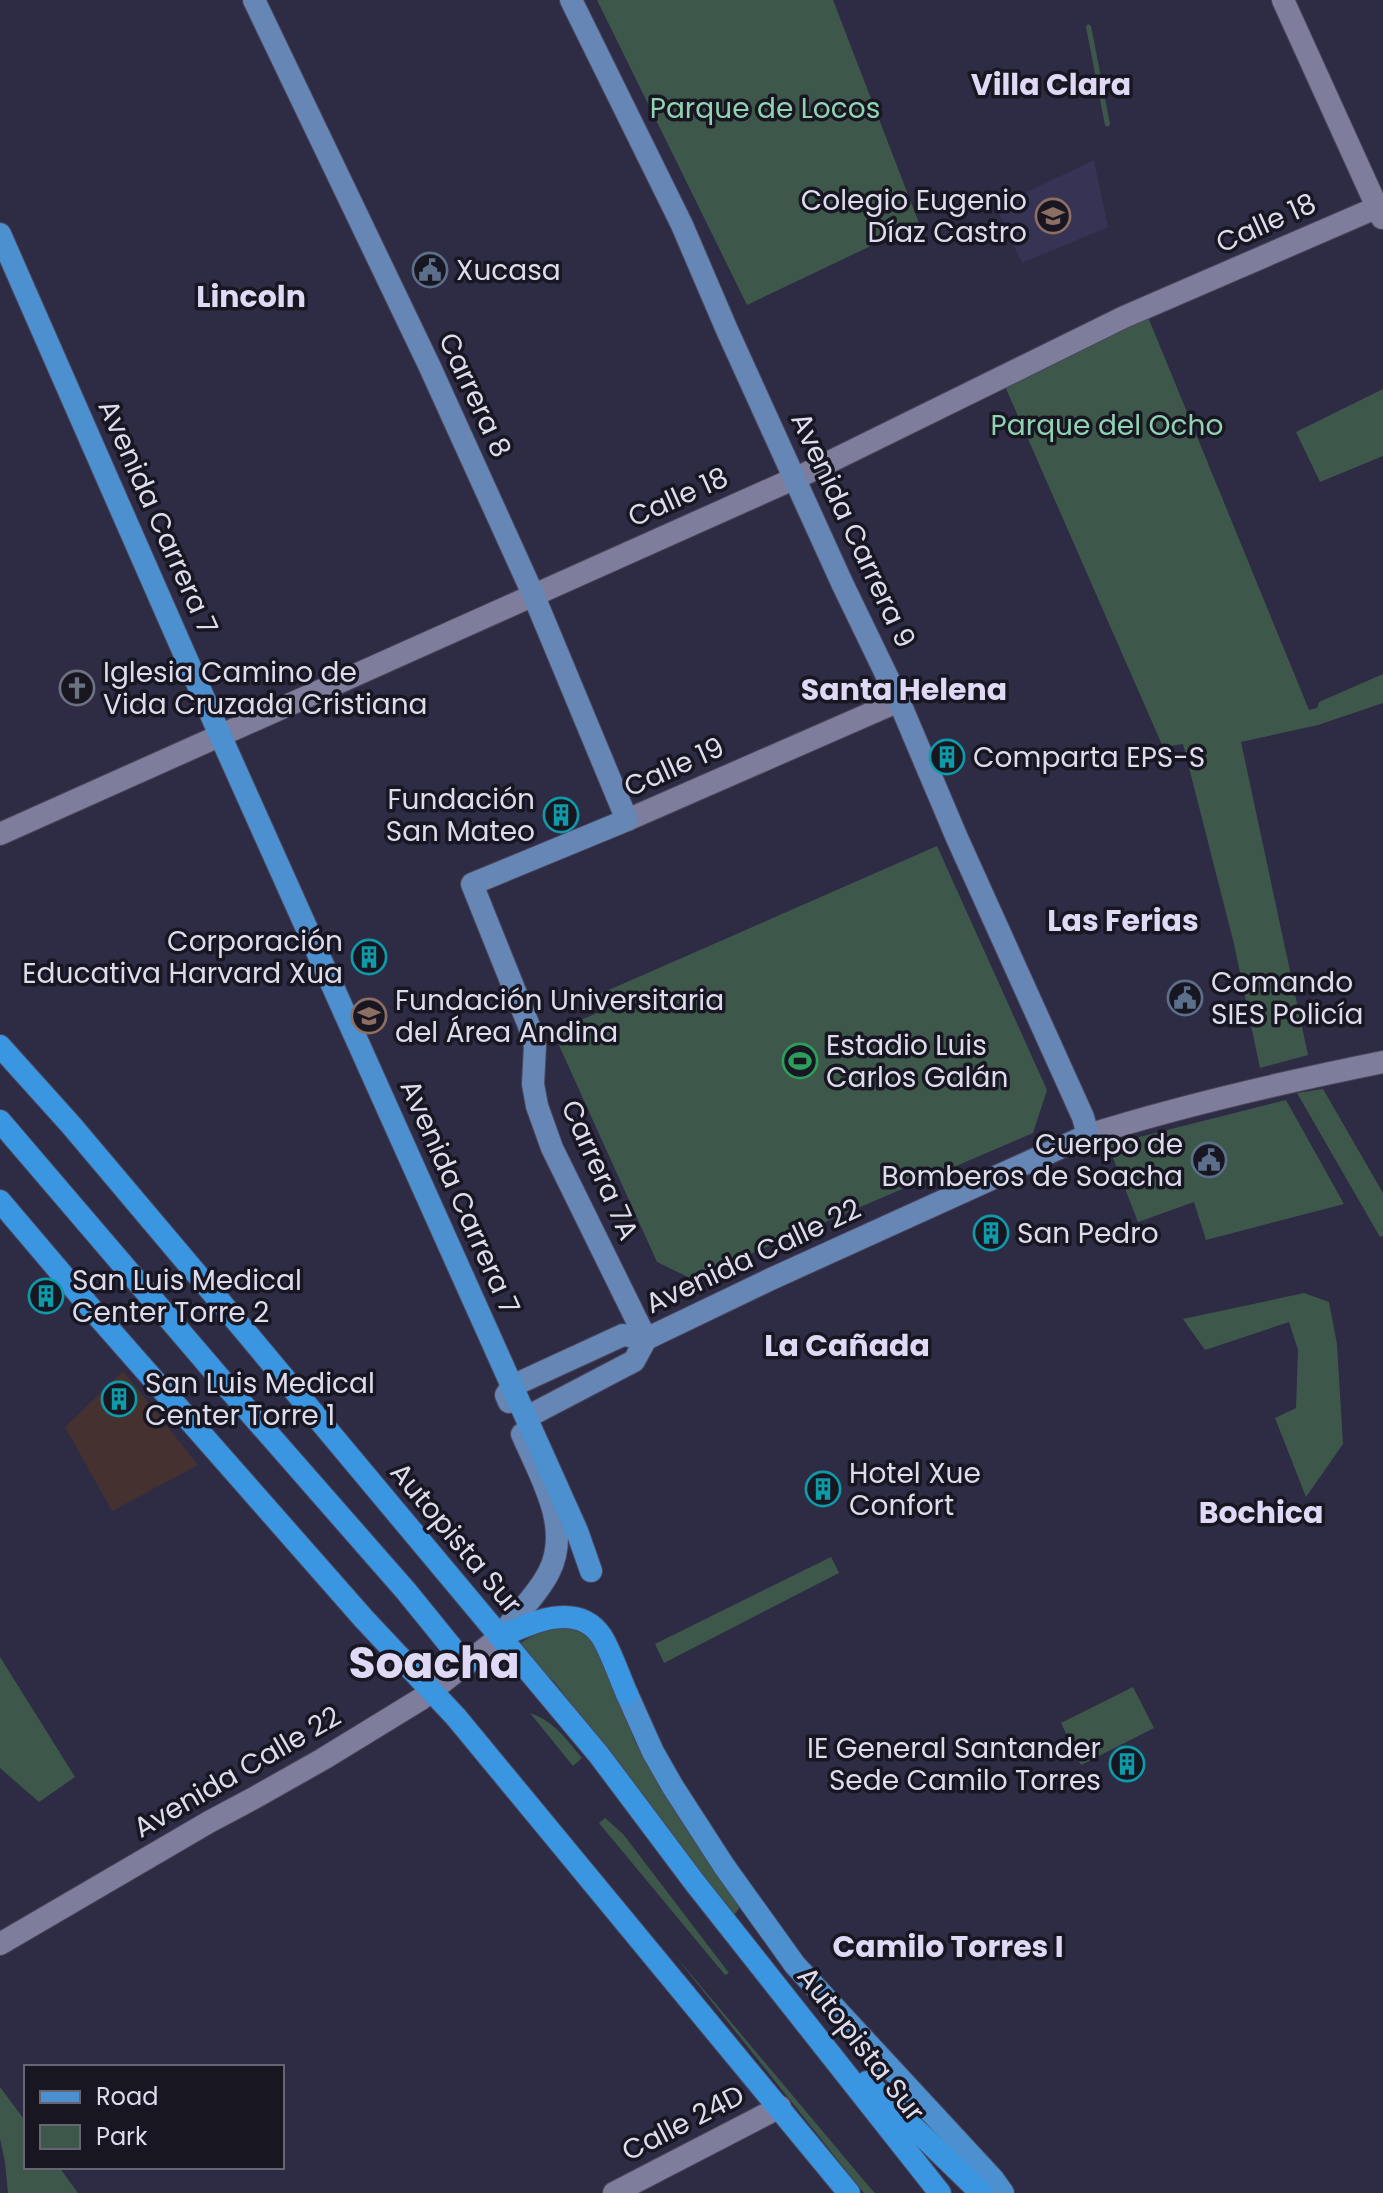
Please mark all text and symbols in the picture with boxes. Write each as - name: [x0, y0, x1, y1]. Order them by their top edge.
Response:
- district label: Villa Clara: [971, 63, 1131, 106]
- park label: Parque de Locos: [650, 89, 880, 128]
- place label: Colegio Eugenio Díaz Castro: [801, 181, 1027, 252]
- street label: Calle 18: [1210, 184, 1322, 262]
- school or university icon: Colegio Eugenio Díaz Castro: [1034, 197, 1072, 235]
- public building icon: Xucasa: [411, 251, 449, 289]
- place label: Xucasa: [456, 251, 561, 290]
- district label: Lincoln: [196, 275, 306, 318]
- street label: Carrera 8: [429, 326, 521, 464]
- street label: Avenida Carrera 7: [89, 393, 227, 641]
- street label: Avenida Carrera 9: [781, 406, 925, 654]
- park label: Parque del Ocho: [991, 406, 1223, 445]
- street label: Calle 18: [622, 458, 734, 536]
- place label: Iglesia Camino de Vida Cruzada Cristiana: [103, 653, 428, 724]
- district label: Santa Helena: [801, 668, 1007, 711]
- church icon: Iglesia Camino de Vida Cruzada Cristiana: [58, 669, 96, 707]
- street label: Calle 19: [618, 728, 730, 806]
- building icon: Comparta EPS-S: [928, 738, 966, 776]
- place label: Comparta EPS-S: [973, 738, 1205, 777]
- place label: Fundación San Mateo: [386, 780, 535, 851]
- building icon: Fundación San Mateo: [542, 796, 580, 834]
- district label: Las Ferias: [1047, 899, 1199, 942]
- place label: Corporación Educativa Harvard Xua: [22, 922, 343, 993]
- building icon: Corporación Educativa Harvard Xua: [350, 938, 388, 976]
- place label: Comando SIES Policía: [1211, 963, 1363, 1034]
- public building icon: Comando SIES Policía: [1166, 979, 1204, 1017]
- place label: Fundación Universitaria del Área Andina: [395, 981, 724, 1052]
- school or university icon: Fundación Universitaria del Área Andina: [350, 997, 388, 1035]
- place label: Estadio Luis Carlos Galán: [826, 1026, 1008, 1097]
- sports icon: Estadio Luis Carlos Galán: [781, 1042, 819, 1080]
- street label: Avenida Carrera 7: [391, 1073, 529, 1321]
- street label: Carrera 7A: [552, 1094, 648, 1246]
- place label: Cuerpo de Bomberos de Soacha: [881, 1125, 1183, 1196]
- public building icon: Cuerpo de Bomberos de Soacha: [1190, 1141, 1228, 1179]
- street label: Avenida Calle 22: [639, 1189, 867, 1323]
- building icon: San Pedro: [972, 1214, 1010, 1252]
- place label: San Pedro: [1017, 1214, 1159, 1253]
- place label: San Luis Medical Center Torre 2: [72, 1261, 302, 1332]
- building icon: San Luis Medical Center Torre 2: [27, 1277, 65, 1315]
- district label: La Cañada: [764, 1324, 930, 1367]
- place label: San Luis Medical Center Torre 1: [145, 1364, 375, 1435]
- building icon: San Luis Medical Center Torre 1: [100, 1380, 138, 1418]
- street label: Autopista Sur: [381, 1454, 531, 1622]
- place label: Hotel Xue Confort: [849, 1454, 981, 1525]
- building icon: Hotel Xue Confort: [804, 1470, 842, 1508]
- district label: Bochica: [1199, 1491, 1323, 1534]
- district label: Soacha: [348, 1632, 520, 1693]
- street label: Avenida Calle 22: [126, 1697, 348, 1847]
- place label: IE General Santander Sede Camilo Torres: [807, 1729, 1101, 1800]
- building icon: IE General Santander Sede Camilo Torres: [1108, 1745, 1146, 1783]
- district label: Camilo Torres I: [832, 1925, 1064, 1968]
- street label: Autopista Sur: [788, 1958, 934, 2130]
- legend: [24, 2065, 284, 2169]
- street label: Calle 24D: [615, 2076, 751, 2170]
- text: Road: [96, 2080, 158, 2113]
- text: Park: [96, 2120, 148, 2153]

